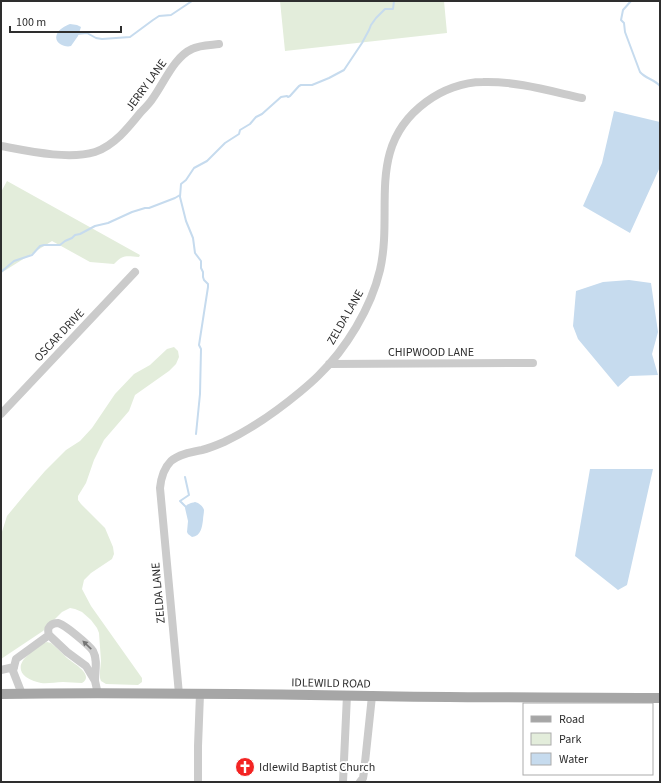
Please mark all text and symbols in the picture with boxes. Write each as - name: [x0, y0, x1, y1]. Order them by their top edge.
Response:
- scale bar: [10, 8, 121, 34]
- text: 100 m: [16, 14, 46, 31]
- street label: JERRY LANE: [122, 56, 171, 115]
- street label: ZELDA LANE: [323, 286, 368, 348]
- street label: OSCAR DRIVE: [30, 305, 88, 366]
- street label: CHIPWOOD LANE: [388, 344, 474, 361]
- street label: ZELDA LANE: [147, 562, 170, 624]
- one-way arrow: [82, 640, 92, 650]
- street label: IDLEWILD ROAD: [291, 674, 371, 693]
- legend: [523, 703, 653, 775]
- text: Road: [559, 711, 585, 728]
- text: Park: [559, 731, 581, 748]
- text: Water: [559, 751, 589, 768]
- church icon: Idlewild Baptist Church: [234, 756, 256, 778]
- place label: Idlewild Baptist Church: [259, 759, 375, 776]

